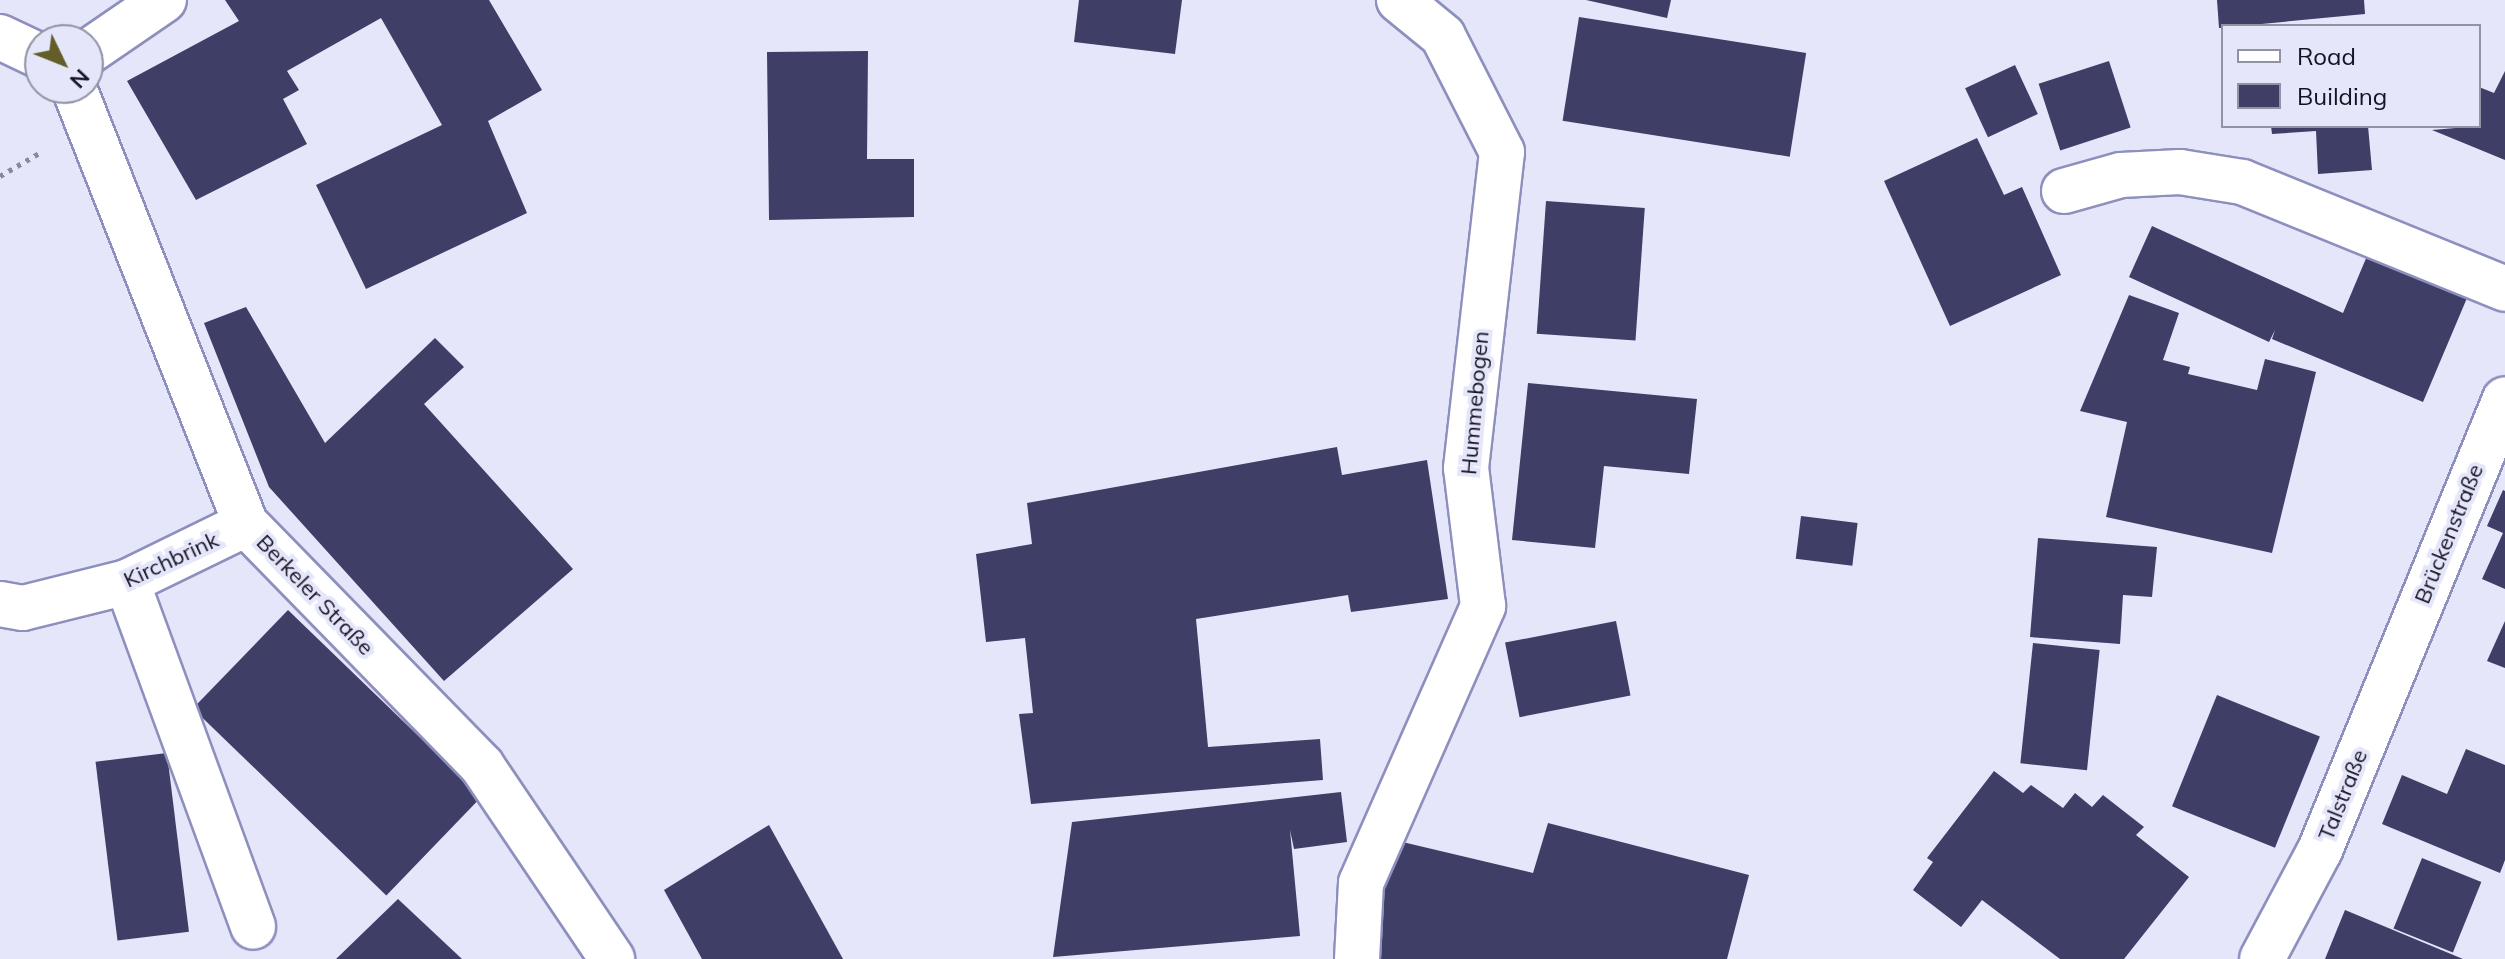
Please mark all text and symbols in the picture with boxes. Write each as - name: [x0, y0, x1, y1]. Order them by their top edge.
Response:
- north arrow: [24, 24, 104, 104]
- legend: [2221, 24, 2481, 128]
- text: Road: [2297, 41, 2356, 71]
- text: N: [64, 63, 96, 95]
- text: Building: [2297, 81, 2387, 111]
- street label: Hummebogen: [1456, 330, 1494, 476]
- street label: Brückenstraße: [2409, 460, 2489, 608]
- street label: Kirchbrink: [119, 527, 223, 593]
- street label: Berkeler Straße: [251, 529, 379, 661]
- street label: Talstraße: [2313, 746, 2373, 844]

